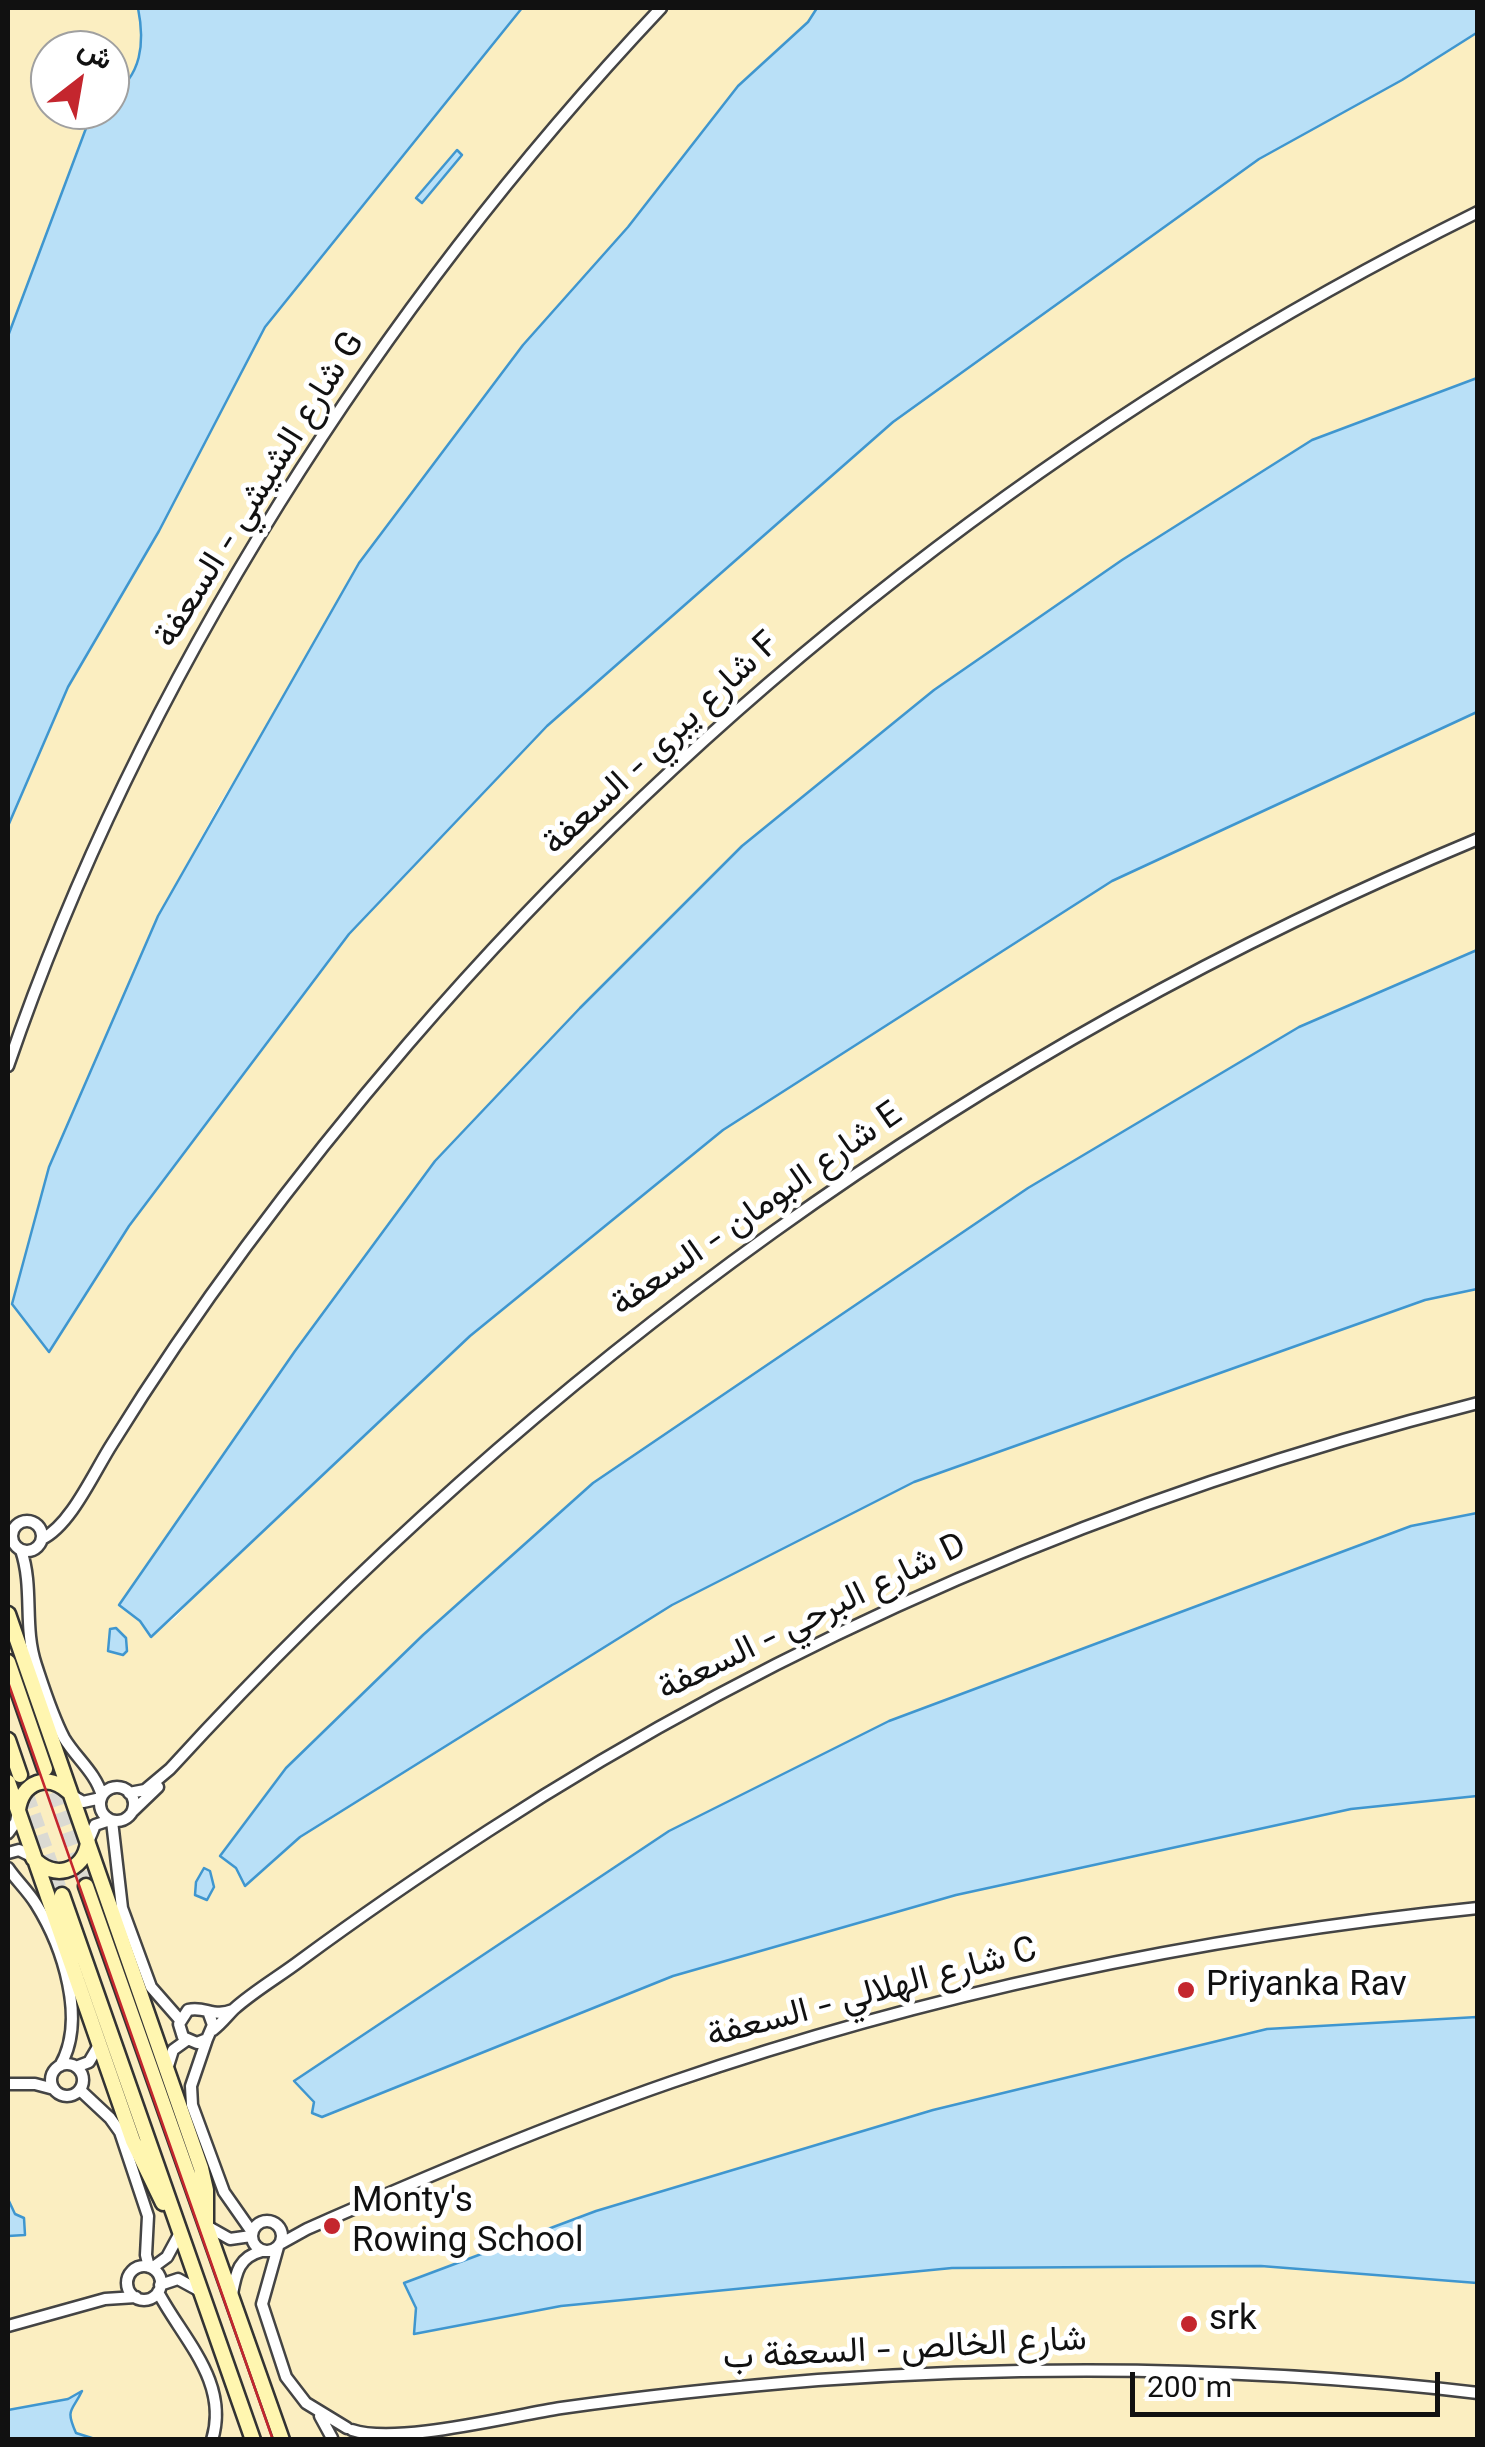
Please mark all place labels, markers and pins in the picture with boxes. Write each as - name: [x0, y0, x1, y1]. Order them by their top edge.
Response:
- place label: Priyanka Rav: [1206, 1969, 1407, 2011]
- marker: Priyanka Rav: [1175, 1979, 1197, 2001]
- place label: Monty's Rowing School: [352, 2185, 584, 2267]
- marker: Monty's Rowing School: [321, 2215, 343, 2237]
- place label: srk: [1209, 2303, 1257, 2345]
- marker: srk: [1178, 2313, 1200, 2335]

